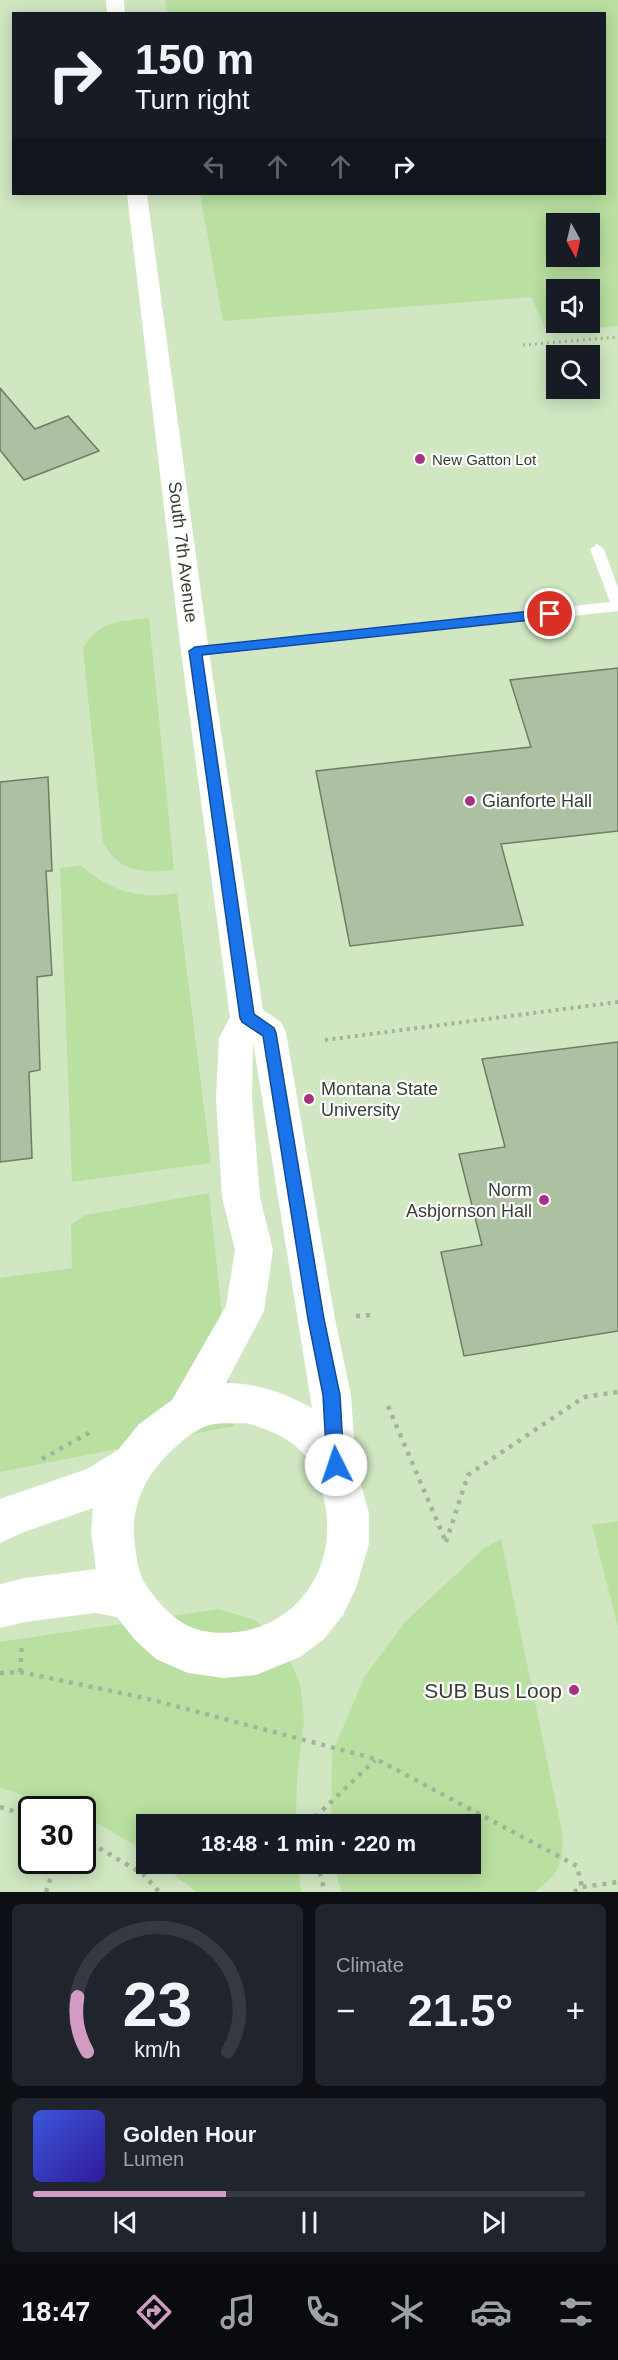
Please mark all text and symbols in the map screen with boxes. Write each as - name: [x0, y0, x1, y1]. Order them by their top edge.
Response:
- icon: right: [36, 36, 114, 114]
- text: 150 m: [135, 36, 254, 83]
- text: Turn right: [135, 85, 250, 115]
- icon: left: [198, 150, 231, 183]
- icon: ahead: [261, 150, 294, 183]
- icon: ahead: [324, 150, 357, 183]
- icon: right: [387, 150, 420, 183]
- north arrow: [546, 213, 600, 267]
- map controls: [546, 213, 600, 399]
- button: sound: [546, 279, 600, 333]
- button: search: [546, 345, 600, 399]
- place label: New Gatton Lot: [432, 451, 537, 468]
- marker: New Gatton Lot: [413, 452, 427, 466]
- street label: South 7th Avenue: [164, 480, 202, 624]
- pin: [524, 588, 575, 639]
- icon: arrive: [533, 597, 566, 630]
- place label: Gianforte Hall: [482, 791, 592, 811]
- marker: Gianforte Hall: [463, 794, 477, 808]
- place label: Montana State University: [321, 1079, 438, 1120]
- marker: Montana State University: [302, 1092, 316, 1106]
- place label: Norm Asbjornson Hall: [406, 1180, 532, 1221]
- marker: Norm Asbjornson Hall: [537, 1193, 551, 1207]
- position arrow: [304, 1433, 368, 1497]
- place label: SUB Bus Loop: [424, 1679, 562, 1702]
- marker: SUB Bus Loop: [567, 1683, 581, 1697]
- speed limit sign: 30: [18, 1796, 96, 1874]
- text: 18:48 · 1 min · 220 m: [201, 1831, 416, 1856]
- text: Climate: [336, 1954, 404, 1976]
- text: 23: [123, 1970, 192, 2039]
- text: 21.5°: [408, 1985, 513, 2036]
- text: −: [336, 1992, 355, 2029]
- text: +: [566, 1992, 585, 2029]
- text: km/h: [134, 2038, 181, 2062]
- text: Golden Hour: [123, 2122, 256, 2147]
- text: Lumen: [123, 2148, 184, 2170]
- icon: previous: [109, 2206, 142, 2239]
- icon: pause: [293, 2206, 326, 2239]
- icon: next: [477, 2206, 510, 2239]
- icon: directions: [133, 2291, 175, 2333]
- icon: music: [217, 2291, 259, 2333]
- icon: phone: [301, 2291, 343, 2333]
- icon: climate: [386, 2291, 428, 2333]
- icon: car: [470, 2291, 512, 2333]
- icon: filters: [555, 2291, 597, 2333]
- text: 18:47: [21, 2297, 90, 2327]

